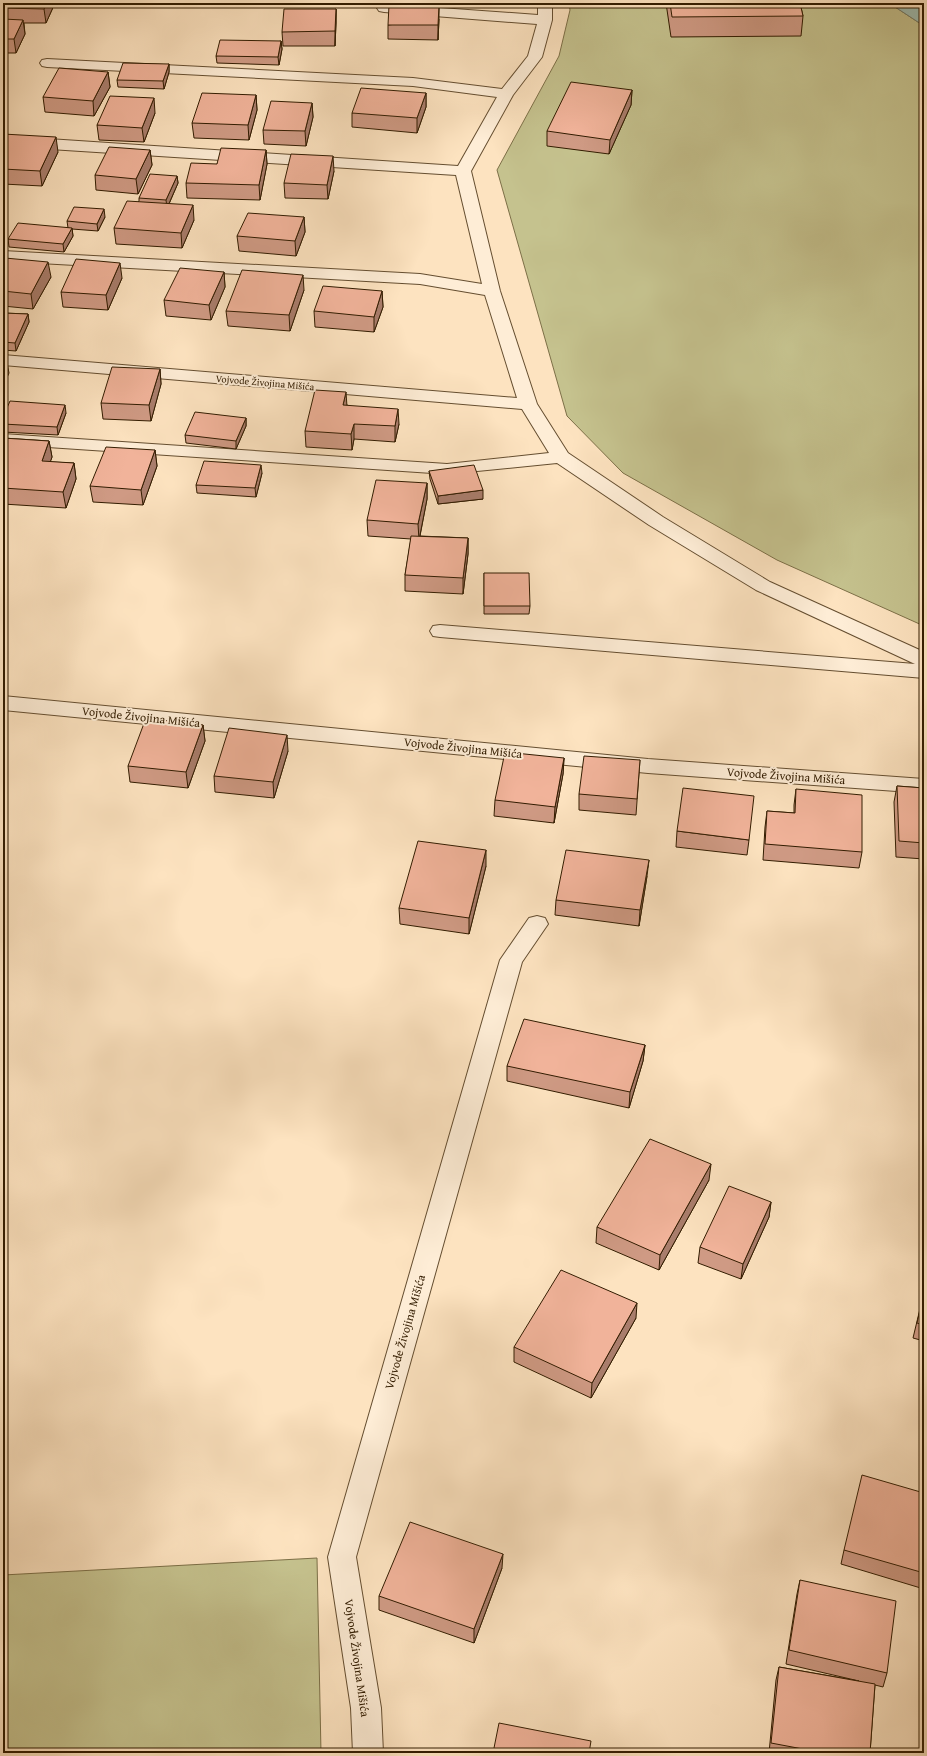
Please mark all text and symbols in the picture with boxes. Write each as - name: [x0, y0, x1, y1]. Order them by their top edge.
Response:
- street label: Vojvode Živojina Mišića: [215, 371, 315, 394]
- street label: Vojvode Živojina Mišića: [81, 702, 201, 731]
- street label: Vojvode Živojina Mišića: [403, 733, 523, 762]
- street label: Vojvode Živojina Mišića: [726, 763, 846, 788]
- street label: Vojvode Živojina Mišića: [380, 1272, 429, 1391]
- street label: Vojvode Živojina Mišića: [341, 1598, 374, 1718]

